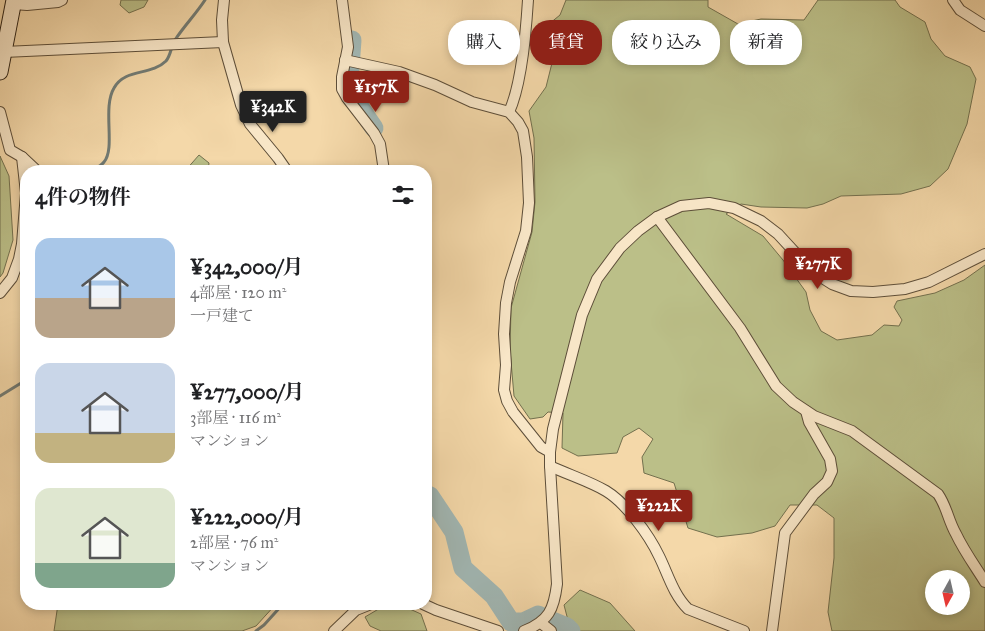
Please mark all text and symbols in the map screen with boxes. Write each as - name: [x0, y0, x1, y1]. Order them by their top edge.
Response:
- chip: 購入: [448, 20, 520, 65]
- chip: 賃貸: [530, 20, 602, 65]
- chip: 絞り込み: [612, 20, 720, 65]
- chip: 新着: [730, 20, 802, 65]
- pin: ¥157K: [341, 70, 411, 113]
- text: ¥157K: [354, 77, 398, 96]
- pin: ¥342K: [238, 90, 308, 133]
- text: ¥342K: [250, 97, 296, 116]
- icon: filters: [389, 181, 417, 209]
- text: 4件の物件: [35, 184, 131, 210]
- pin: ¥277K: [783, 248, 853, 290]
- text: ¥342,000/月: [190, 254, 303, 280]
- text: ¥277K: [795, 254, 841, 273]
- icon: home: [75, 258, 135, 318]
- text: 4部屋 · 120 m²: [190, 283, 286, 302]
- text: 一戸建て: [190, 306, 254, 325]
- text: ¥277,000/月: [190, 379, 304, 405]
- icon: home: [75, 383, 135, 443]
- text: 3部屋 · 116 m²: [190, 408, 281, 427]
- text: マンション: [190, 431, 269, 450]
- pin: ¥222K: [624, 490, 694, 532]
- text: ¥222K: [636, 496, 682, 515]
- text: ¥222,000/月: [190, 504, 304, 530]
- icon: home: [75, 508, 135, 568]
- text: 2部屋 · 76 m²: [190, 533, 279, 552]
- text: マンション: [190, 556, 269, 575]
- north arrow: [925, 570, 970, 615]
- map controls: [925, 570, 970, 615]

